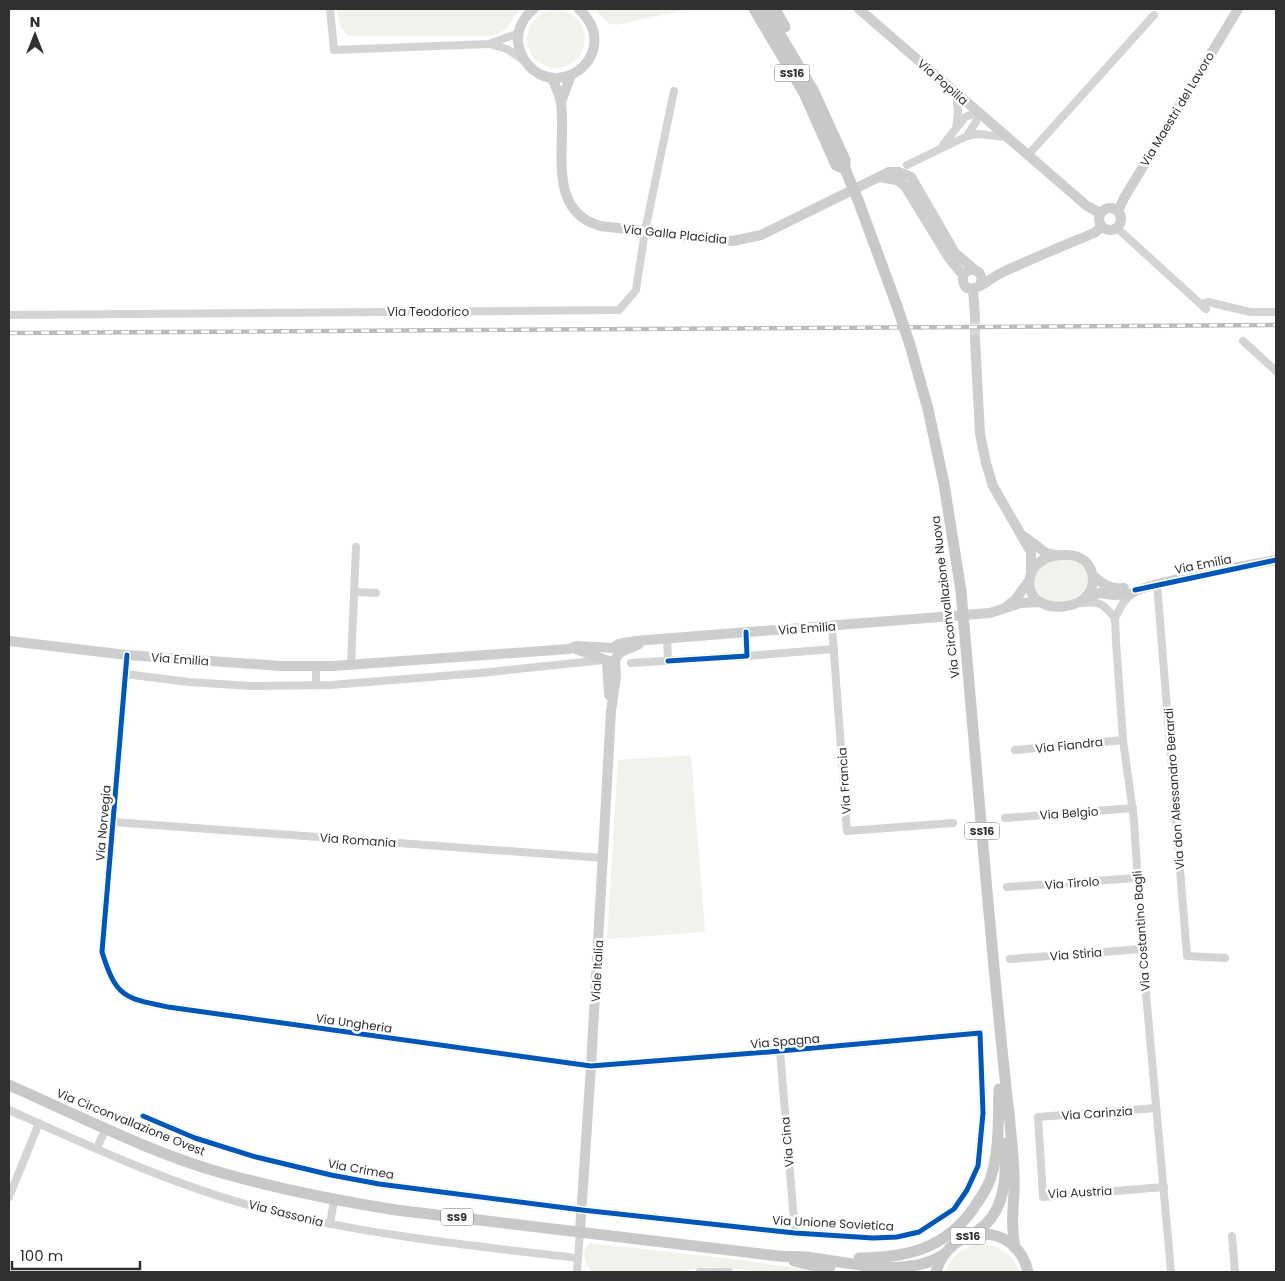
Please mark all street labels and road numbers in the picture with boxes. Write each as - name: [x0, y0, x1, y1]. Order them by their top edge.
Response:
- street label: Via Maestri del Lavoro: [1136, 48, 1218, 170]
- street label: Via Popilia: [914, 55, 972, 109]
- road number: SS16: [774, 64, 810, 82]
- street label: Via Galla Placidia: [622, 220, 728, 248]
- street label: Via Teodorico: [387, 303, 469, 320]
- street label: Via Circonvallazione Nuova: [927, 515, 963, 679]
- street label: Via Emilia: [1173, 550, 1233, 578]
- street label: Via Emilia: [778, 618, 836, 638]
- street label: Via Emilia: [151, 649, 209, 669]
- street label: Via don Alessandro Berardi: [1160, 707, 1188, 871]
- street label: Via Fiandra: [1034, 733, 1104, 757]
- street label: Via Francia: [833, 747, 855, 815]
- street label: Via Norvegia: [91, 784, 115, 862]
- street label: Via Belgio: [1039, 802, 1099, 824]
- road number: SS16: [964, 822, 1000, 839]
- street label: Via Romania: [319, 829, 397, 851]
- street label: Via Costantino Bagli: [1128, 870, 1154, 992]
- street label: Via Tirolo: [1044, 873, 1100, 893]
- street label: Viale Italia: [587, 939, 607, 1003]
- street label: Via Stiria: [1049, 943, 1103, 965]
- street label: Via Ungheria: [315, 1009, 393, 1037]
- street label: Via Spagna: [750, 1030, 820, 1052]
- street label: Via Circonvallazione Ovest: [54, 1084, 208, 1160]
- street label: Via Carinzia: [1061, 1102, 1133, 1124]
- street label: Via Cina: [776, 1116, 798, 1168]
- street label: Via Crimea: [327, 1155, 395, 1183]
- street label: Via Austria: [1047, 1182, 1113, 1202]
- street label: Via Sassonia: [247, 1195, 325, 1231]
- road number: SS9: [441, 1208, 473, 1226]
- street label: Via Unione Sovietica: [772, 1211, 894, 1235]
- road number: SS16: [950, 1228, 986, 1244]

